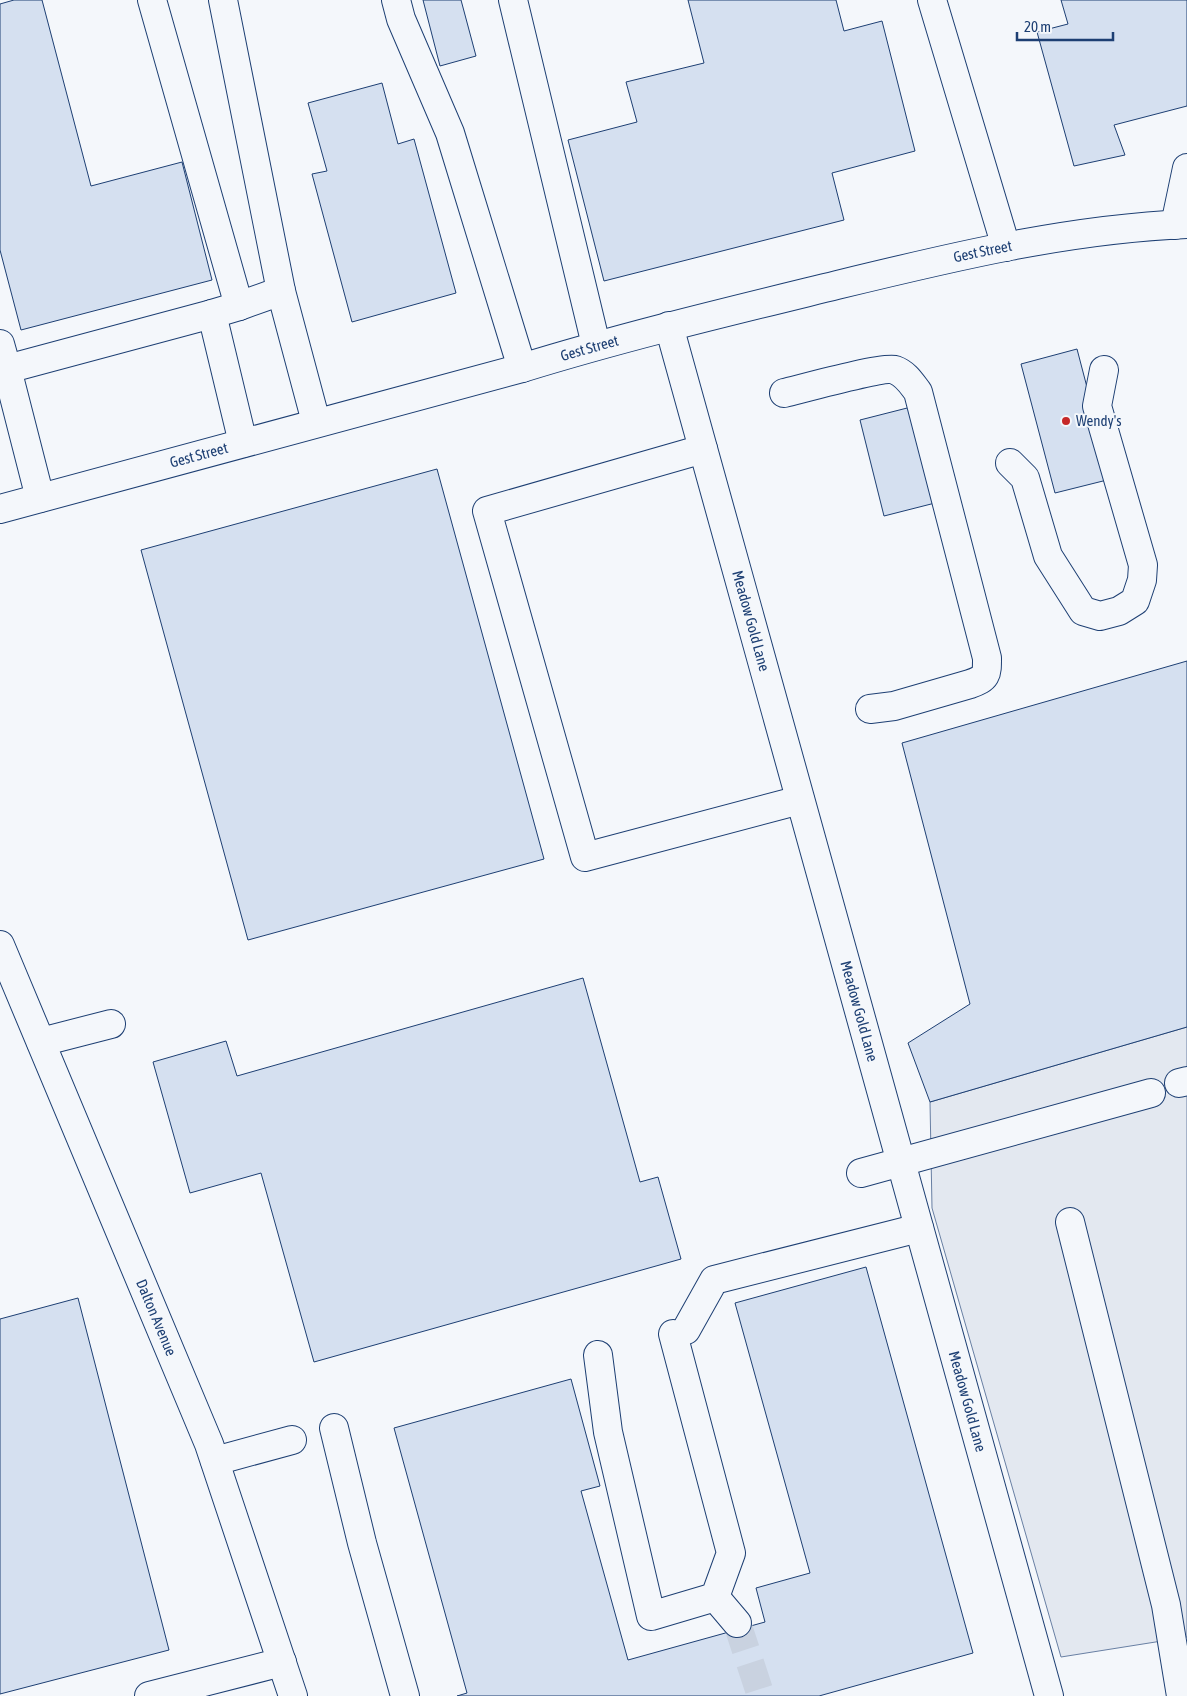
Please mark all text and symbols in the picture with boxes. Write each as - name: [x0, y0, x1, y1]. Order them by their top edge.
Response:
- scale bar: [1017, 10, 1113, 42]
- text: 20 m: [1024, 18, 1051, 35]
- street label: Gest Street: [952, 237, 1013, 265]
- street label: Gest Street: [558, 332, 620, 364]
- place label: Wendy's: [1076, 412, 1122, 429]
- marker: Wendy's: [1060, 415, 1072, 427]
- street label: Gest Street: [168, 439, 230, 471]
- street label: Meadow Gold Lane: [729, 568, 773, 673]
- street label: Meadow Gold Lane: [837, 959, 882, 1063]
- street label: Dalton Avenue: [133, 1277, 180, 1358]
- street label: Meadow Gold Lane: [946, 1349, 990, 1454]

